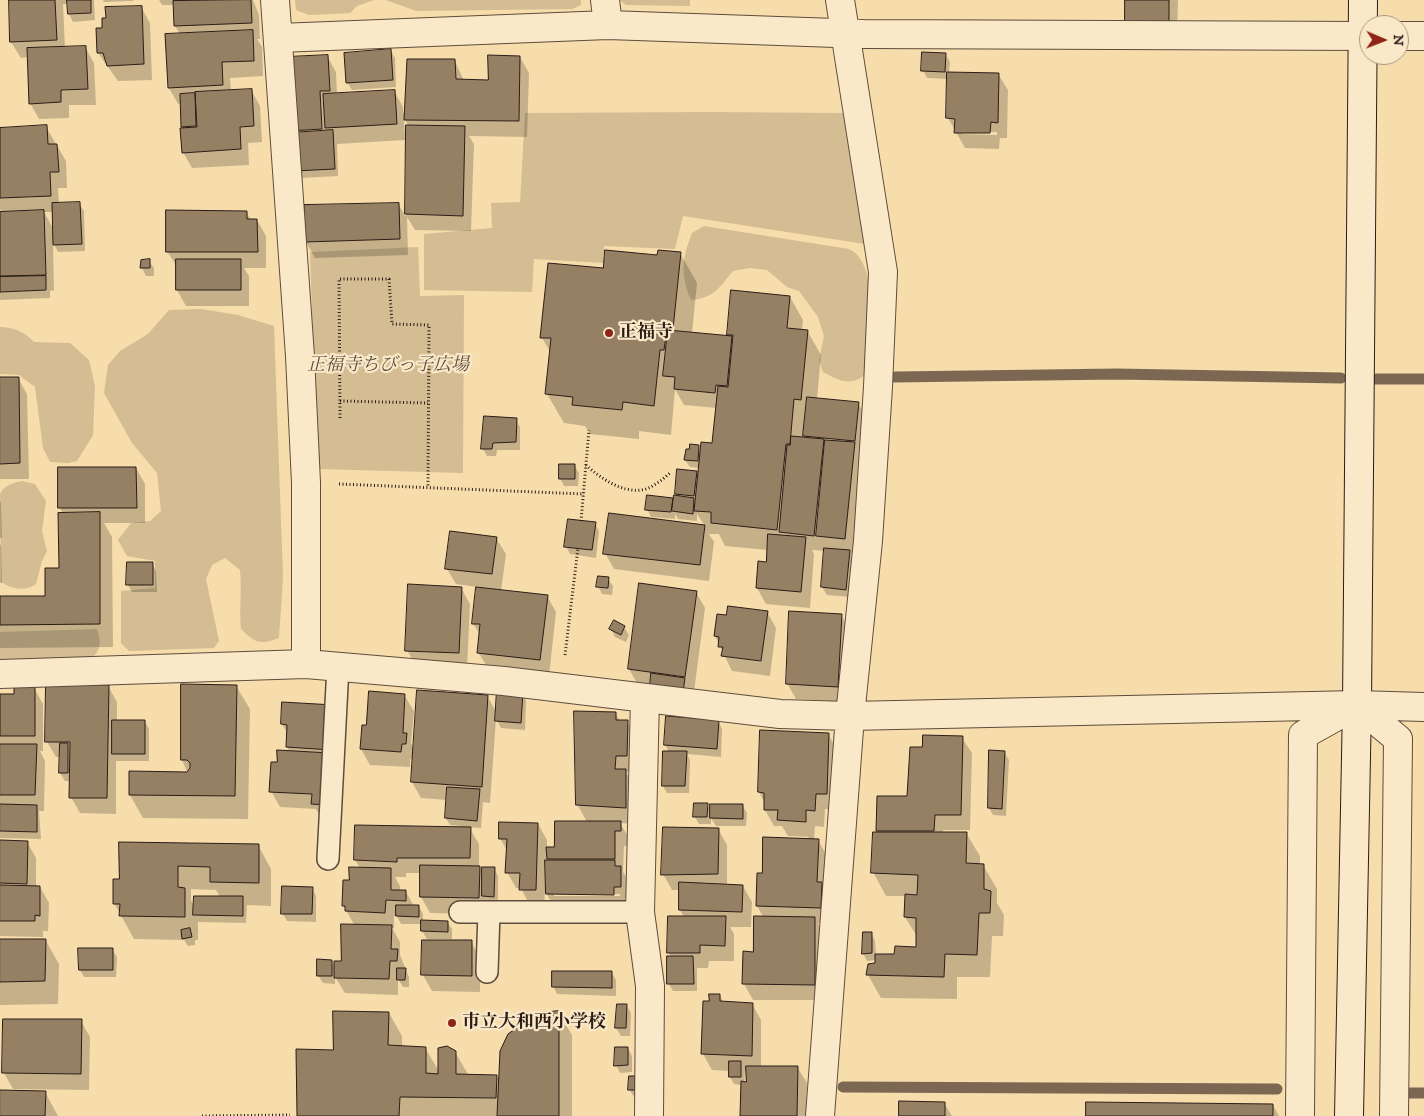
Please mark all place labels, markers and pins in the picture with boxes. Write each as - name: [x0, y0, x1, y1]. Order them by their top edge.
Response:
- place label: 正福寺: [619, 322, 673, 344]
- marker: 正福寺: [603, 327, 615, 339]
- place label: 市立大和西小学校: [462, 1012, 606, 1034]
- marker: 市立大和西小学校: [446, 1017, 458, 1029]

